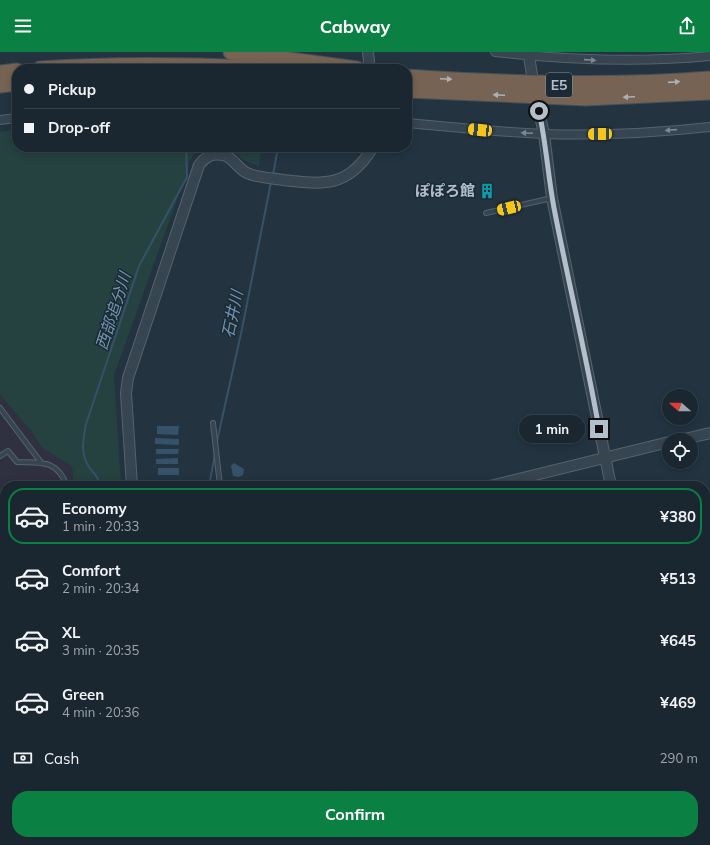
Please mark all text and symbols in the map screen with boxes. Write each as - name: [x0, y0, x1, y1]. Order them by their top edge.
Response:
- icon: menu: [12, 15, 34, 37]
- text: Cabway: [320, 15, 390, 38]
- icon: share: [676, 15, 698, 37]
- one-way arrow: [584, 57, 597, 63]
- road number: E5: [546, 73, 572, 97]
- one-way arrow: [440, 76, 452, 83]
- one-way arrow: [668, 79, 681, 85]
- text: Pickup: [48, 80, 96, 99]
- one-way arrow: [492, 92, 505, 98]
- one-way arrow: [622, 94, 635, 100]
- route start: [530, 102, 548, 120]
- text: Drop-off: [48, 118, 110, 137]
- car: [467, 123, 493, 137]
- one-way arrow: [665, 127, 677, 134]
- car: [588, 128, 612, 140]
- one-way arrow: [520, 130, 533, 136]
- place label: ぽぽろ館: [415, 181, 475, 200]
- building icon: ぽぽろ館: [478, 182, 496, 200]
- car: [496, 199, 522, 217]
- water label: 西部追分川: [91, 268, 135, 352]
- water label: 石井川: [217, 286, 247, 340]
- north arrow: [662, 389, 698, 425]
- map controls: [662, 389, 698, 469]
- callout: 1 min: [519, 415, 585, 443]
- route end: [590, 420, 608, 438]
- text: 1 min: [535, 421, 569, 437]
- button: locate: [662, 433, 698, 469]
- icon: car: [14, 498, 50, 534]
- text: Economy: [62, 499, 127, 518]
- text: ¥380: [660, 507, 696, 526]
- text: 1 min · 20:33: [62, 518, 139, 534]
- icon: car: [14, 560, 50, 596]
- text: Comfort: [62, 561, 120, 580]
- text: ¥513: [660, 569, 696, 588]
- text: 2 min · 20:34: [62, 580, 139, 596]
- icon: car: [14, 622, 50, 658]
- text: XL: [62, 623, 80, 642]
- text: ¥645: [660, 631, 696, 650]
- text: 3 min · 20:35: [62, 642, 139, 658]
- icon: car: [14, 684, 50, 720]
- text: Green: [62, 685, 104, 704]
- text: ¥469: [660, 693, 696, 712]
- text: 4 min · 20:36: [62, 704, 139, 720]
- icon: cash: [12, 747, 34, 769]
- text: Cash: [44, 749, 79, 768]
- text: 290 m: [660, 750, 698, 766]
- button: Confirm: [12, 791, 698, 837]

